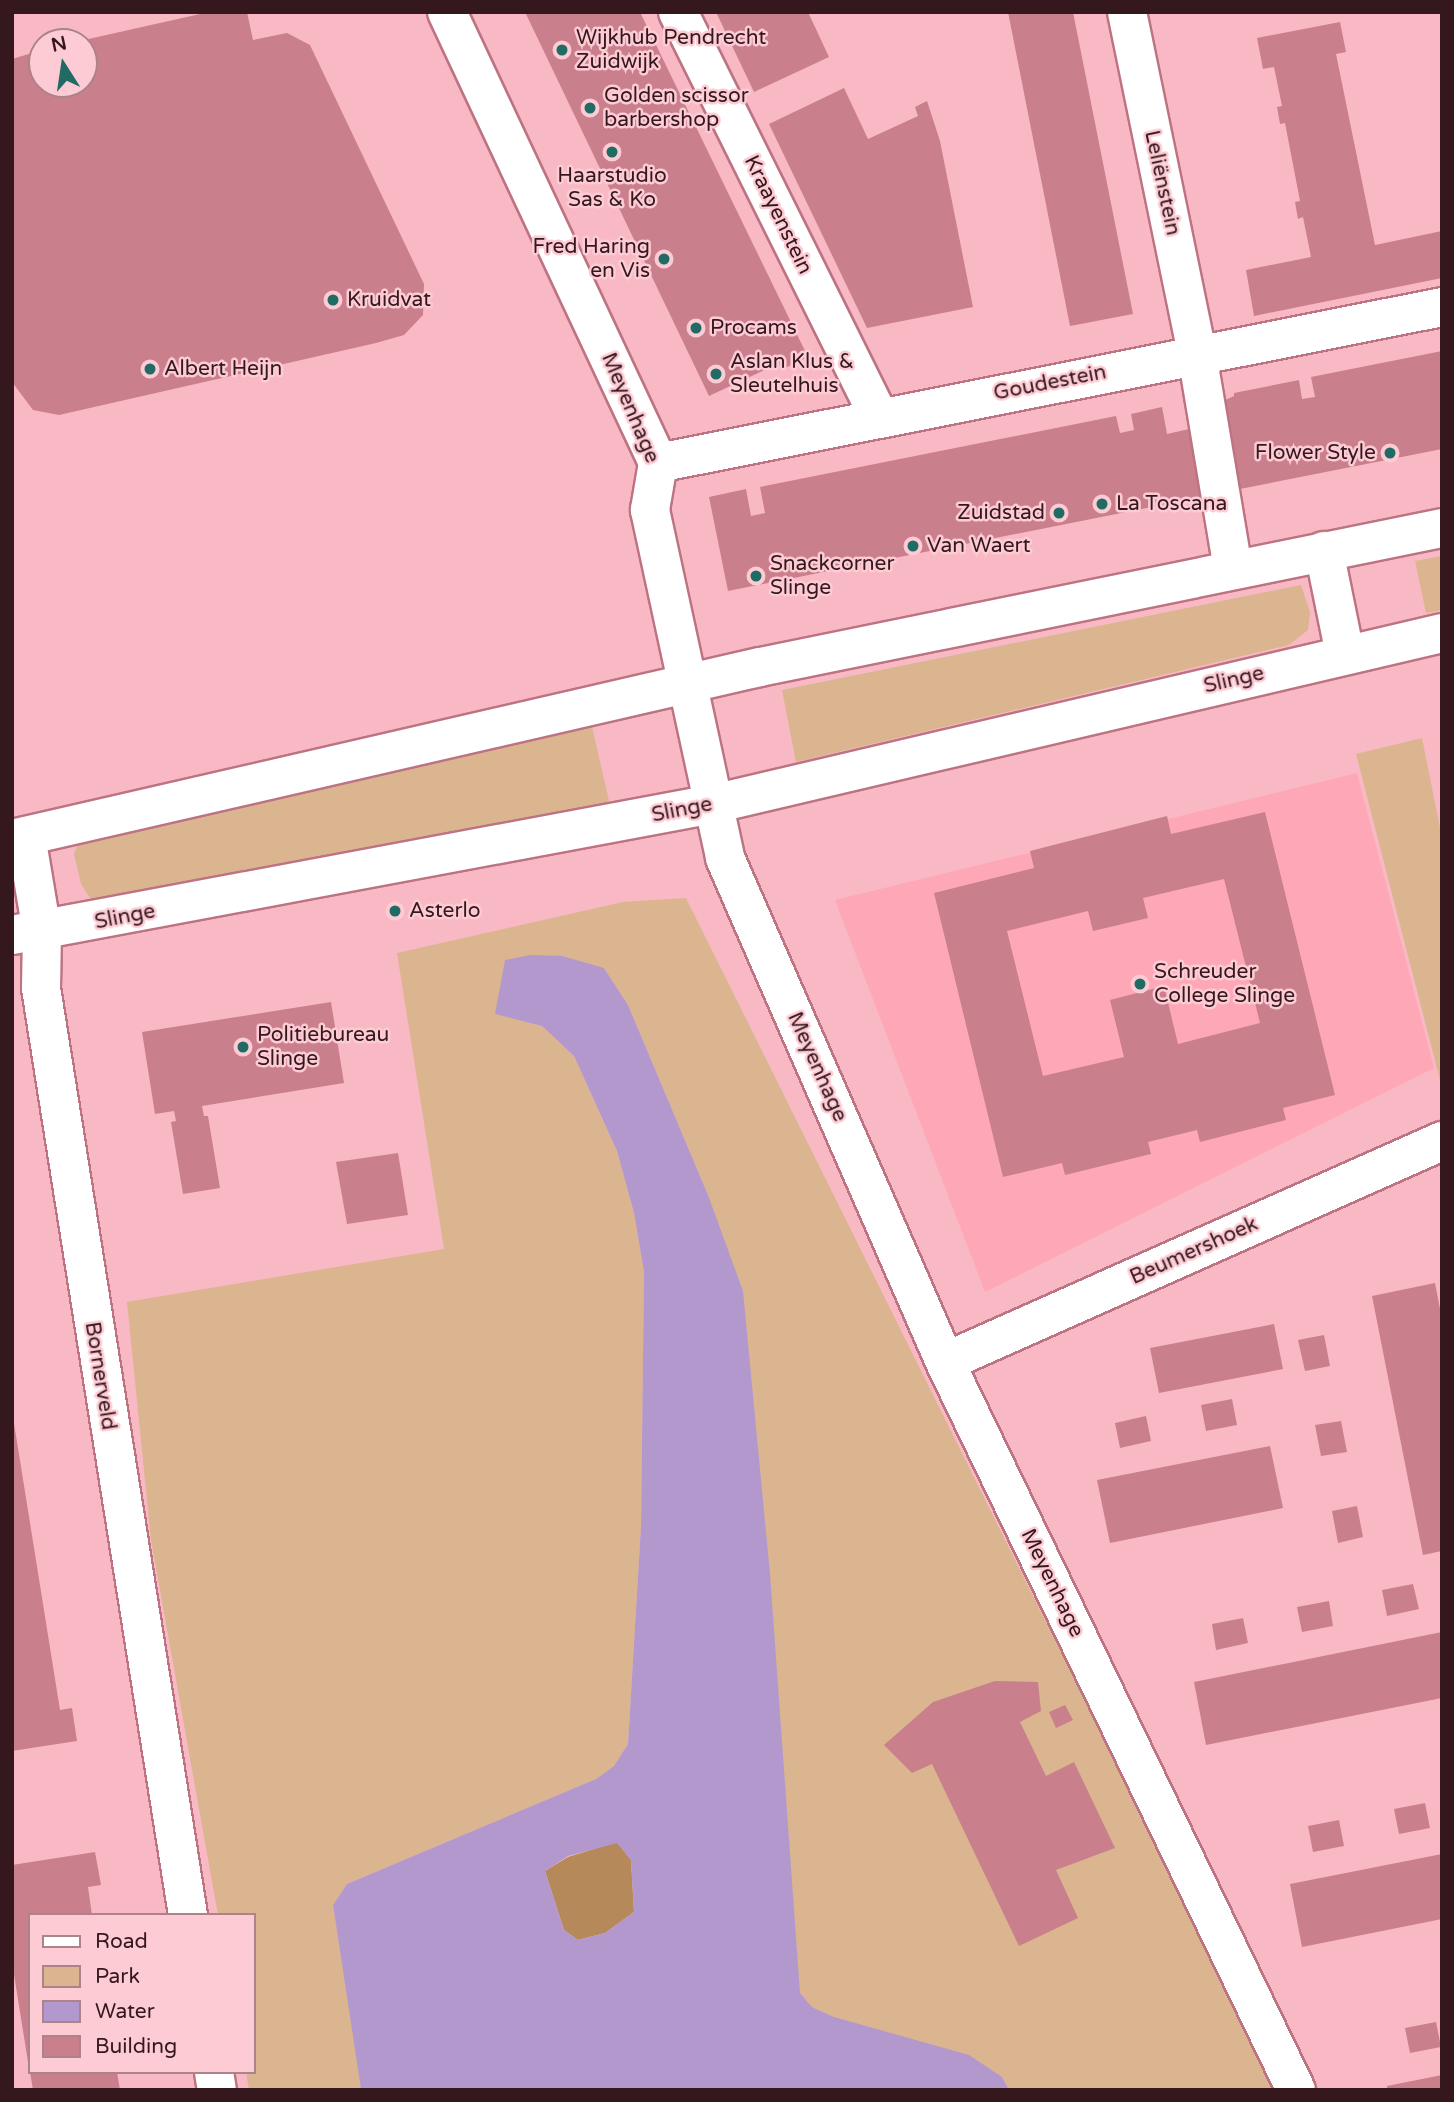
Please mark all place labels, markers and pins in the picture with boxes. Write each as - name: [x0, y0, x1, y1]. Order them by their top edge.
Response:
- place label: Wijkhub Pendrecht Zuidwijk: [576, 25, 766, 75]
- marker: Wijkhub Pendrecht Zuidwijk: [554, 42, 570, 58]
- place label: Golden scissor barbershop: [604, 83, 749, 133]
- marker: Golden scissor barbershop: [582, 100, 598, 116]
- marker: Haarstudio Sas & Ko: [604, 144, 620, 160]
- place label: Haarstudio Sas & Ko: [557, 163, 667, 213]
- place label: Fred Haring en Vis: [533, 234, 650, 284]
- marker: Fred Haring en Vis: [656, 251, 672, 267]
- place label: Kruidvat: [347, 287, 431, 313]
- marker: Kruidvat: [325, 292, 341, 308]
- place label: Procams: [710, 315, 797, 341]
- marker: Procams: [688, 320, 704, 336]
- place label: Aslan Klus & Sleutelhuis: [730, 349, 854, 399]
- place label: Albert Heijn: [164, 356, 282, 382]
- marker: Albert Heijn: [142, 361, 158, 377]
- marker: Aslan Klus & Sleutelhuis: [708, 366, 724, 382]
- place label: Flower Style: [1255, 440, 1376, 466]
- marker: Flower Style: [1382, 445, 1398, 461]
- place label: La Toscana: [1116, 491, 1227, 517]
- marker: La Toscana: [1094, 496, 1110, 512]
- place label: Zuidstad: [957, 500, 1045, 526]
- marker: Zuidstad: [1051, 505, 1067, 521]
- place label: Van Waert: [927, 533, 1031, 559]
- marker: Van Waert: [905, 538, 921, 554]
- place label: Snackcorner Slinge: [770, 551, 894, 601]
- marker: Snackcorner Slinge: [748, 568, 764, 584]
- place label: Asterlo: [409, 898, 480, 924]
- marker: Asterlo: [387, 903, 403, 919]
- place label: Schreuder College Slinge: [1154, 959, 1295, 1009]
- marker: Schreuder College Slinge: [1132, 976, 1148, 992]
- place label: Politiebureau Slinge: [257, 1022, 389, 1072]
- marker: Politiebureau Slinge: [235, 1039, 251, 1055]

